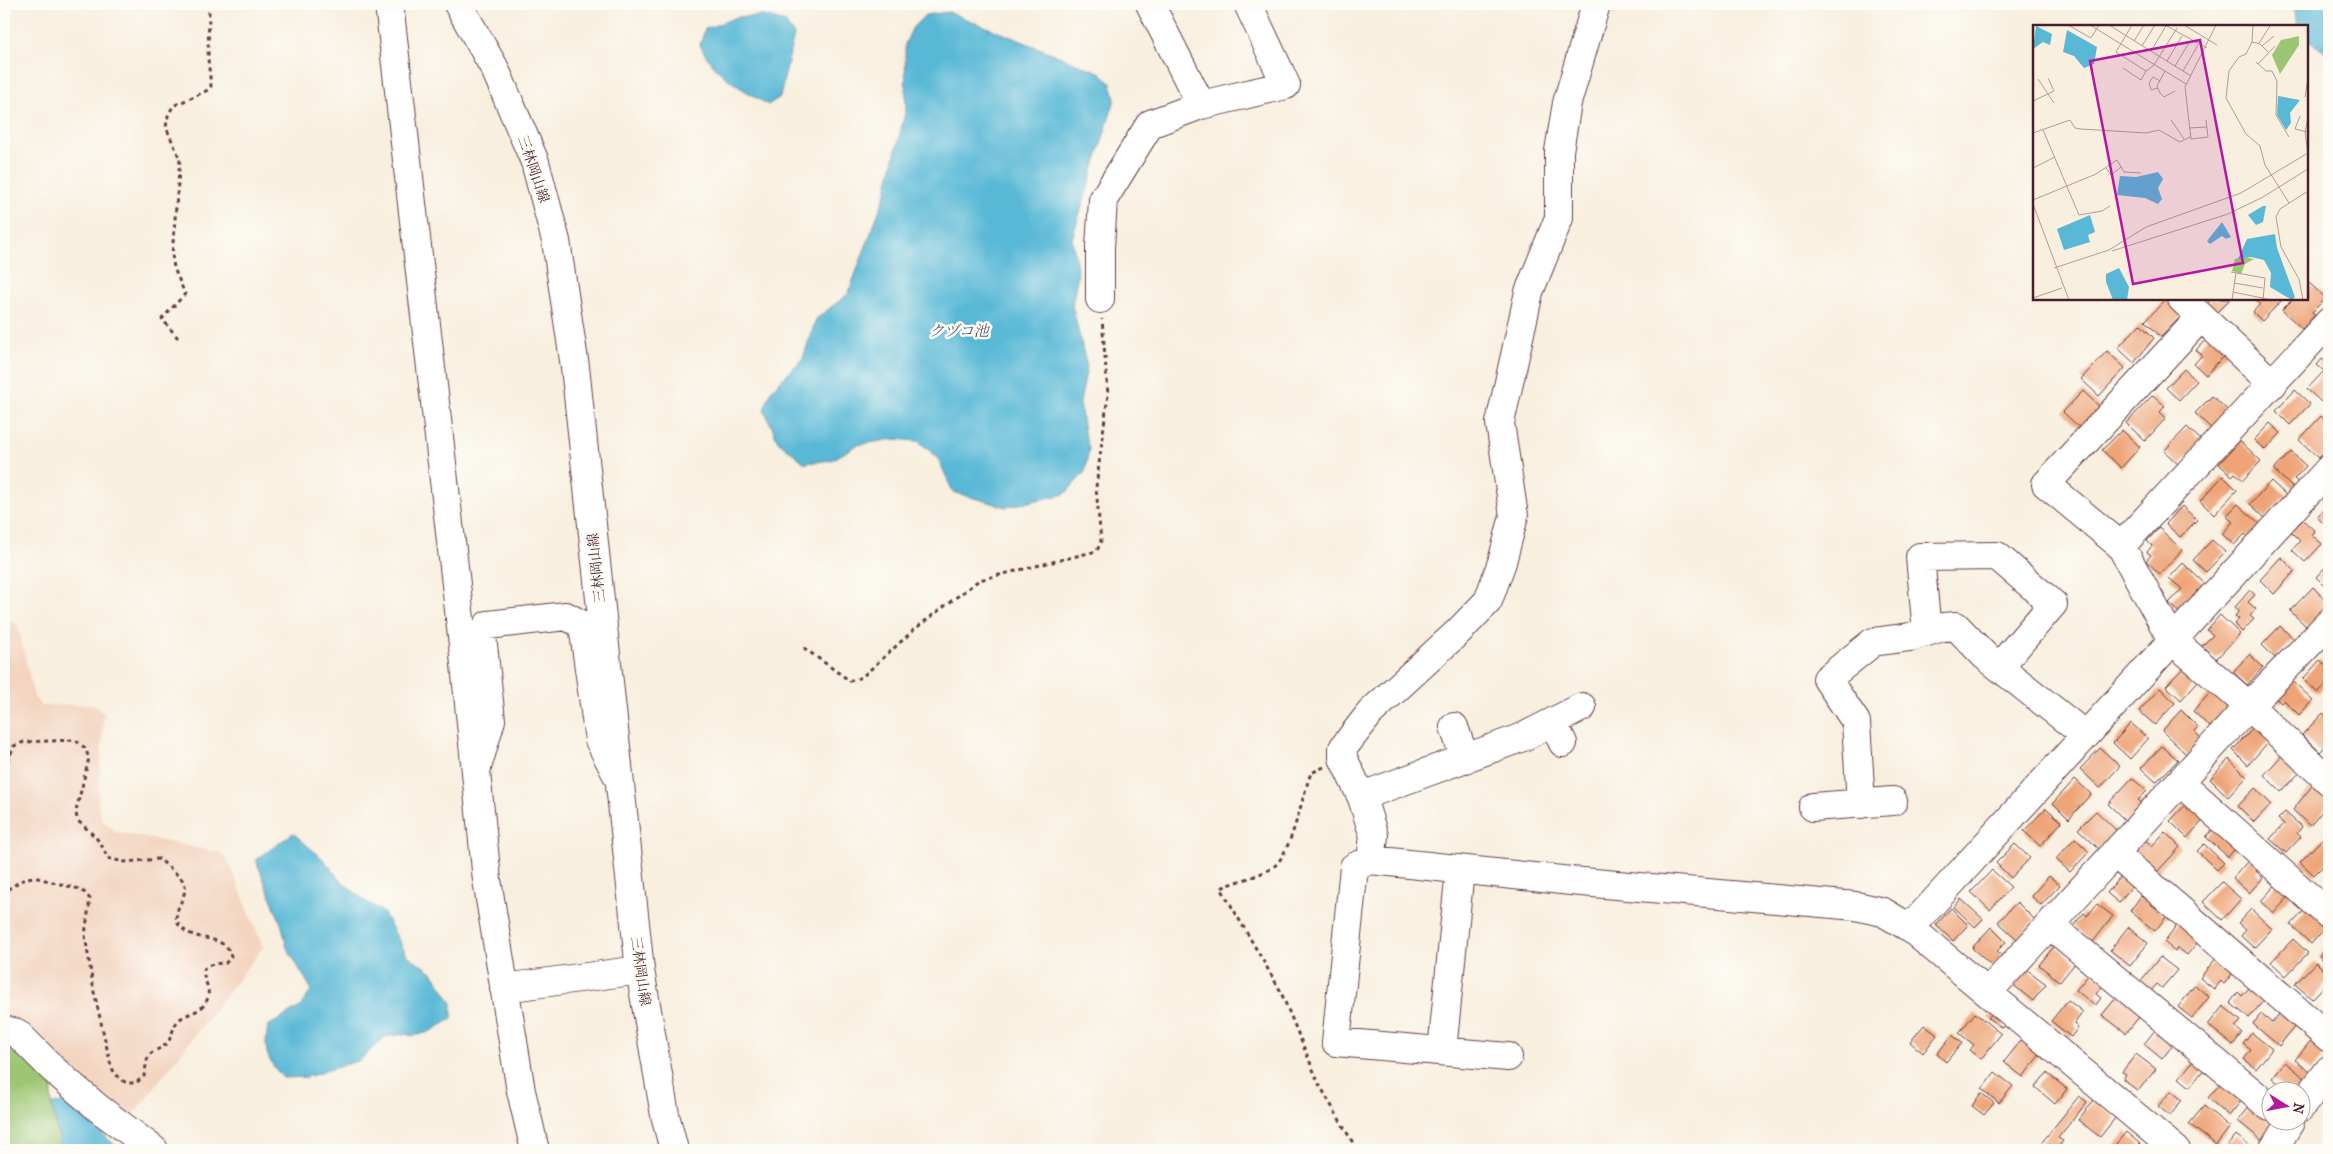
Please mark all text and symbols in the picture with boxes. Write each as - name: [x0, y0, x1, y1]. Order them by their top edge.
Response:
- inset map: [2033, 25, 2308, 300]
- street label: 三林岡山線: [514, 133, 553, 205]
- water label: クヅコ池: [929, 322, 991, 340]
- street label: 三林岡山線: [584, 532, 609, 604]
- street label: 三林岡山線: [627, 935, 654, 1007]
- north arrow: [2260, 1082, 2310, 1132]
- text: N: [2289, 1102, 2308, 1116]

